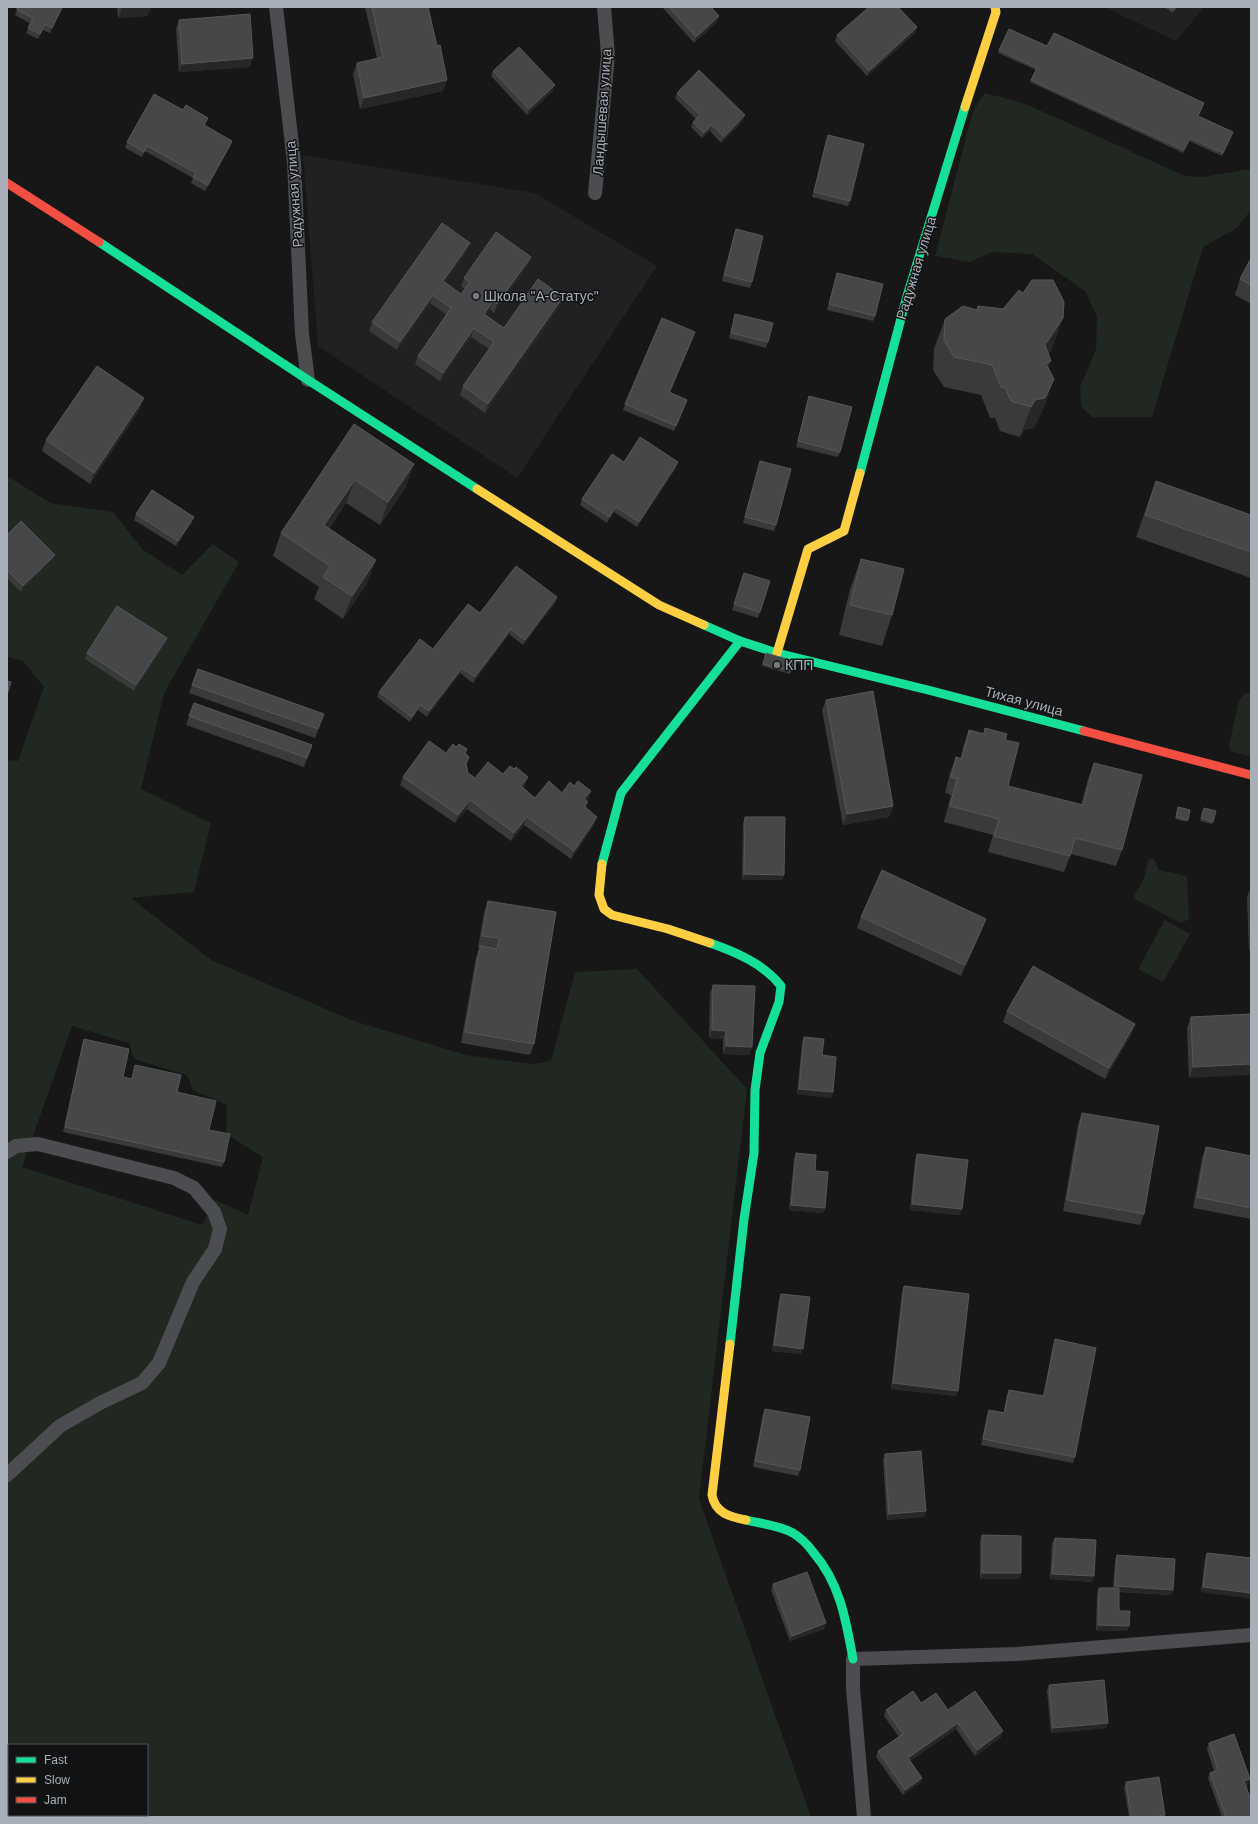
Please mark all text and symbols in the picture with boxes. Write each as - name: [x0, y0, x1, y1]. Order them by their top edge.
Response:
- street label: Ландышевая улица: [590, 48, 614, 176]
- street label: Радужная улица: [282, 140, 306, 248]
- street label: Радужная улица: [893, 214, 939, 321]
- place label: Школа "А-Статус": [484, 288, 599, 304]
- marker: Школа "А-Статус": [471, 291, 481, 301]
- place label: КПП: [785, 657, 813, 673]
- marker: КПП: [772, 660, 782, 670]
- street label: Тихая улица: [983, 683, 1065, 719]
- legend: [8, 1744, 148, 1816]
- text: Fast: [44, 1753, 68, 1767]
- text: Slow: [44, 1773, 70, 1787]
- text: Jam: [44, 1793, 67, 1807]

